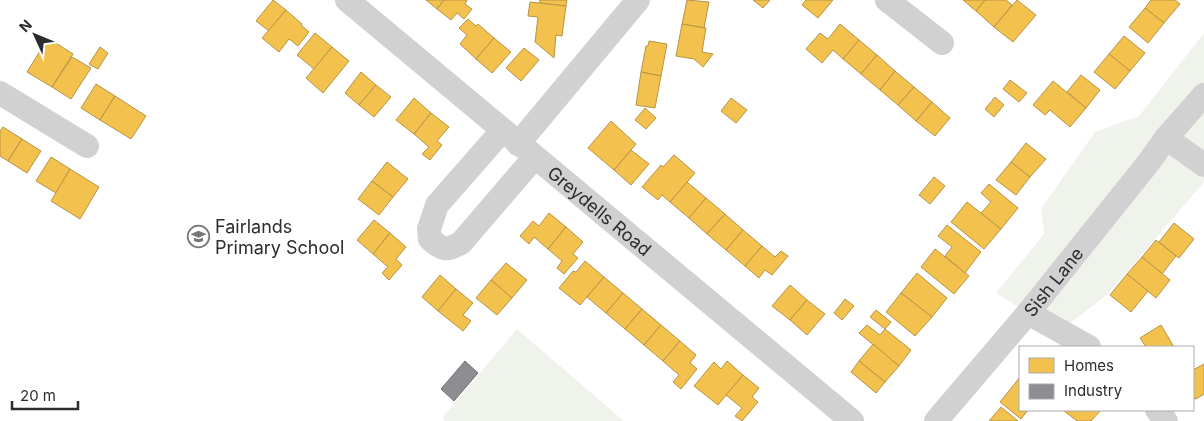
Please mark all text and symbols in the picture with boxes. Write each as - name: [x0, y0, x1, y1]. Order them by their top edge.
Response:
- north arrow: [10, 10, 60, 60]
- text: N: [15, 16, 35, 35]
- street label: Greydells Road: [544, 162, 656, 260]
- place label: Fairlands Primary School: [215, 216, 344, 258]
- school or university icon: Fairlands Primary School: [187, 224, 211, 248]
- street label: Sish Lane: [1019, 243, 1087, 320]
- legend: [1019, 346, 1194, 411]
- text: Homes: [1064, 356, 1114, 375]
- scale bar: [12, 378, 79, 410]
- text: Industry: [1064, 381, 1123, 400]
- text: 20 m: [20, 386, 56, 405]

